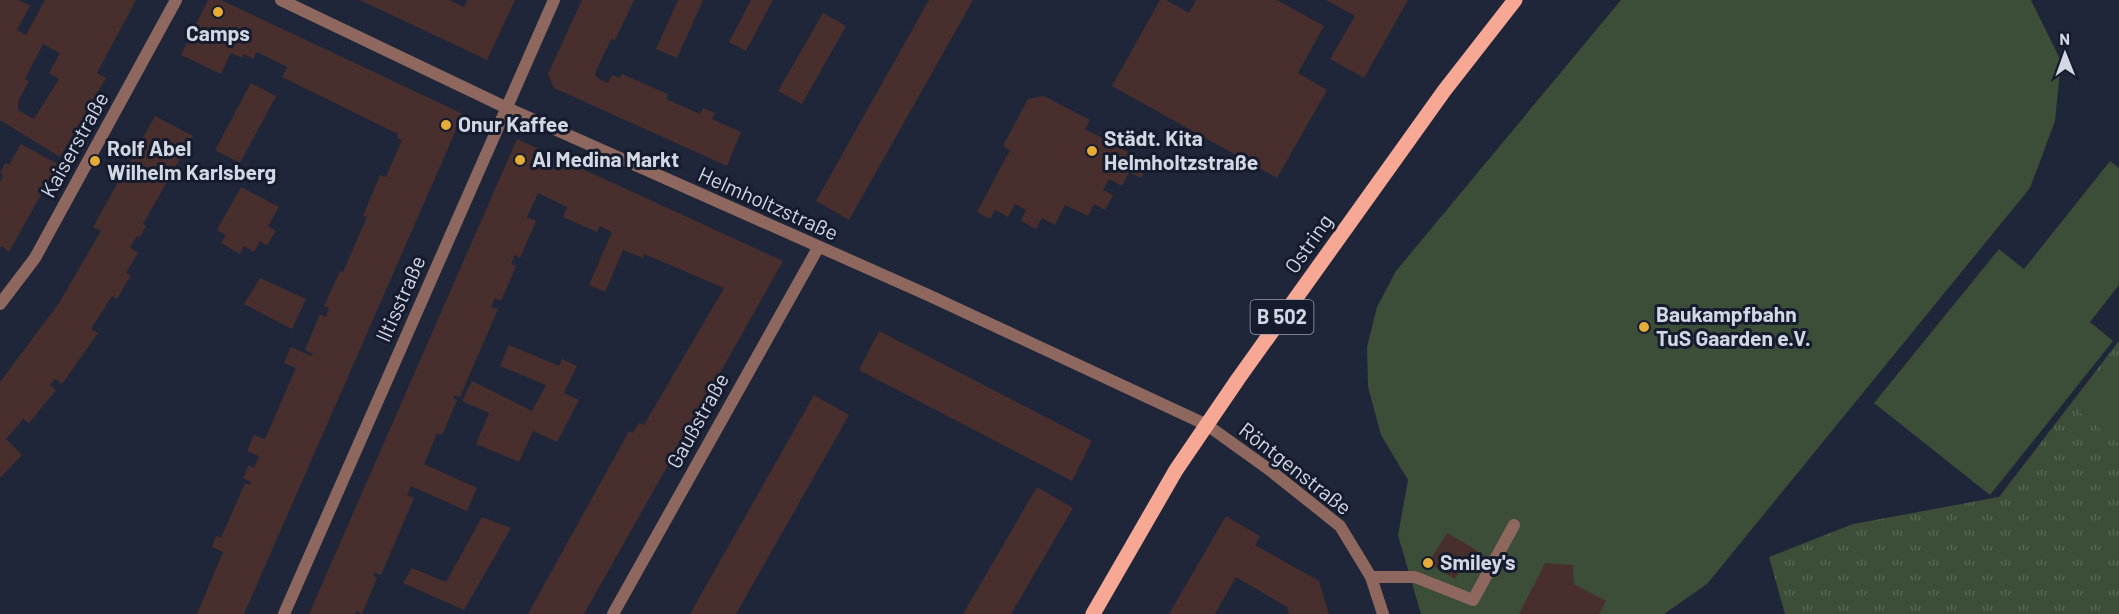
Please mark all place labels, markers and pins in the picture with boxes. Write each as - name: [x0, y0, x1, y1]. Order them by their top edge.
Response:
- marker: Camps: [211, 5, 225, 19]
- place label: Camps: [186, 20, 250, 45]
- place label: Onur Kaffee: [458, 111, 569, 136]
- marker: Onur Kaffee: [439, 118, 453, 132]
- place label: Städt. Kita Helmholtzstraße: [1104, 125, 1258, 174]
- place label: Rolf Abel Wilhelm Karlsberg: [107, 135, 276, 184]
- marker: Städt. Kita Helmholtzstraße: [1085, 144, 1099, 158]
- place label: Al Medina Markt: [532, 146, 679, 171]
- marker: Al Medina Markt: [513, 153, 527, 167]
- marker: Rolf Abel Wilhelm Karlsberg: [88, 154, 102, 168]
- place label: Baukampfbahn TuS Gaarden e.V.: [1656, 301, 1811, 350]
- marker: Baukampfbahn TuS Gaarden e.V.: [1637, 320, 1651, 334]
- place label: Smiley's: [1440, 549, 1516, 574]
- marker: Smiley's: [1421, 556, 1435, 570]

